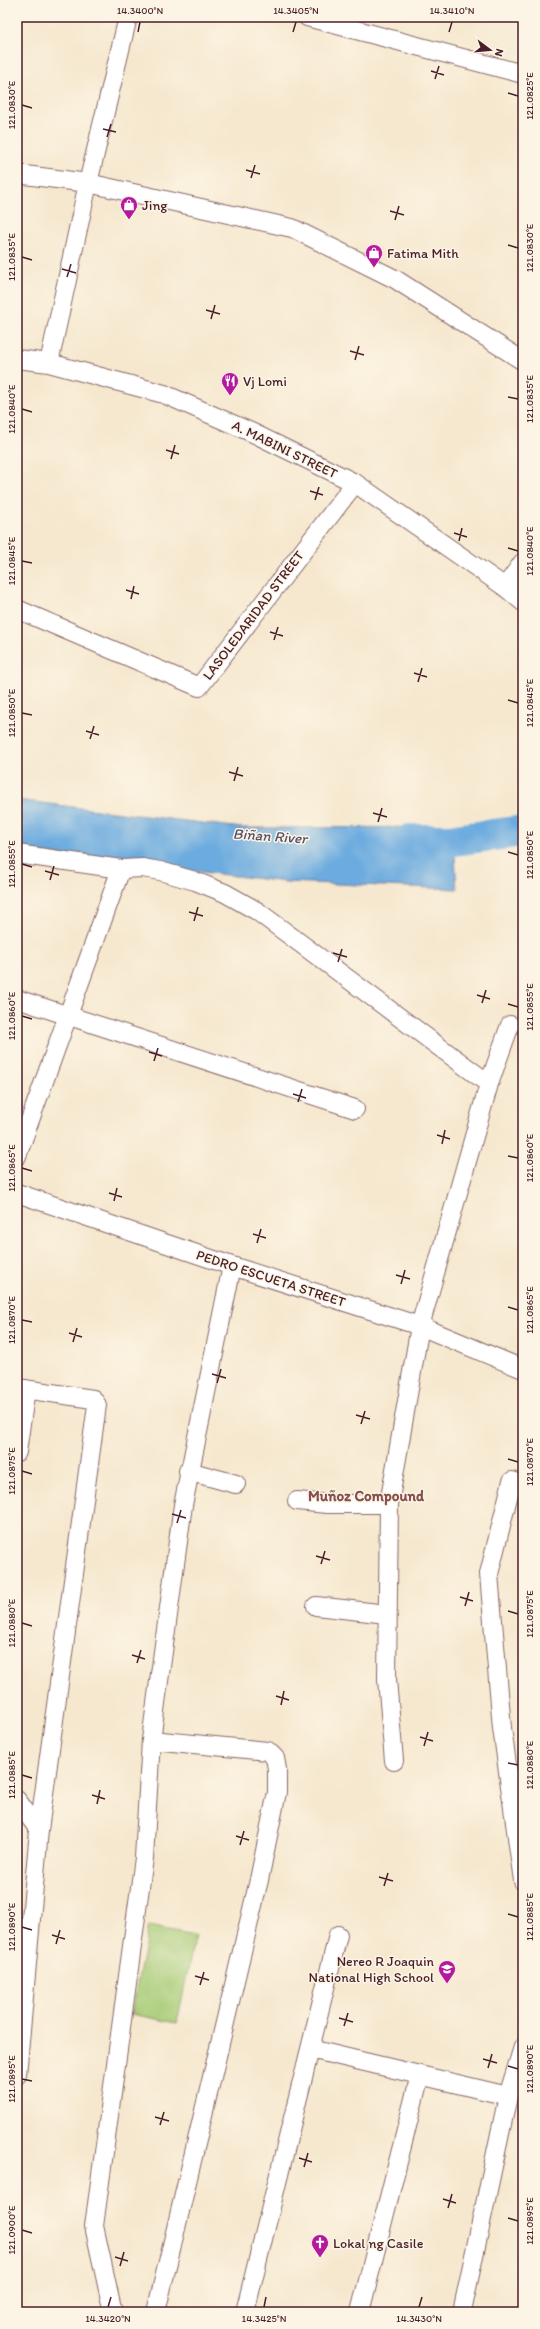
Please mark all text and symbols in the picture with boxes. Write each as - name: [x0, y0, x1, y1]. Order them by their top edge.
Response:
- text: 14.3400°N: [117, 4, 164, 17]
- text: 14.3405°N: [273, 4, 319, 17]
- text: 14.3410°N: [429, 4, 475, 17]
- north arrow: [470, 30, 510, 70]
- text: N: [492, 47, 506, 58]
- text: 121.0825°E: [523, 72, 536, 120]
- text: 121.0830°E: [5, 80, 18, 129]
- shop icon: Jing: [119, 195, 139, 220]
- place label: Jing: [142, 197, 168, 214]
- text: 121.0830°E: [523, 223, 536, 272]
- text: 121.0835°E: [5, 233, 18, 281]
- shop icon: Fatima Mith: [364, 243, 384, 268]
- place label: Fatima Mith: [387, 245, 459, 262]
- restaurant icon: Vj Lomi: [220, 371, 240, 396]
- place label: Vj Lomi: [243, 373, 287, 390]
- text: 121.0835°E: [523, 375, 536, 423]
- text: 121.0840°E: [5, 384, 18, 434]
- street label: A. MABINI STREET: [229, 417, 340, 482]
- text: 121.0840°E: [523, 526, 536, 576]
- text: 121.0845°E: [5, 536, 18, 585]
- street label: LASOLEDARIDAD STREET: [199, 547, 308, 683]
- text: 121.0845°E: [523, 678, 536, 727]
- text: 121.0850°E: [5, 688, 18, 737]
- water label: Biñan River: [232, 824, 310, 848]
- text: 121.0850°E: [523, 830, 536, 879]
- text: 121.0855°E: [5, 840, 18, 888]
- text: 121.0855°E: [523, 983, 536, 1031]
- text: 121.0860°E: [5, 991, 18, 1040]
- text: 121.0860°E: [523, 1133, 536, 1182]
- text: 121.0865°E: [5, 1144, 18, 1192]
- street label: PEDRO ESCUETA STREET: [194, 1246, 348, 1311]
- text: 121.0865°E: [523, 1286, 536, 1334]
- text: 121.0870°E: [5, 1295, 18, 1344]
- text: 121.0870°E: [523, 1437, 536, 1486]
- text: 121.0875°E: [5, 1447, 18, 1495]
- district label: Muñoz Compound: [308, 1487, 425, 1506]
- text: 121.0875°E: [523, 1590, 536, 1638]
- text: 121.0880°E: [5, 1598, 18, 1647]
- text: 121.0880°E: [523, 1740, 536, 1789]
- text: 121.0885°E: [5, 1751, 18, 1799]
- text: 121.0885°E: [523, 1893, 536, 1941]
- text: 121.0890°E: [5, 1902, 18, 1951]
- place label: Nereo R Joaquin National High School: [309, 1953, 435, 1986]
- school or university icon: Nereo R Joaquin National High School: [437, 1959, 457, 1984]
- text: 121.0890°E: [523, 2044, 536, 2093]
- text: 121.0895°E: [5, 2055, 18, 2103]
- text: 121.0895°E: [523, 2197, 536, 2245]
- text: 121.0900°E: [5, 2205, 18, 2255]
- church icon: Lokal ng Casile: [310, 2233, 330, 2258]
- place label: Lokal ng Casile: [333, 2235, 424, 2252]
- text: 14.3420°N: [85, 2312, 131, 2325]
- text: 14.3425°N: [242, 2312, 287, 2325]
- text: 14.3430°N: [396, 2312, 442, 2325]

